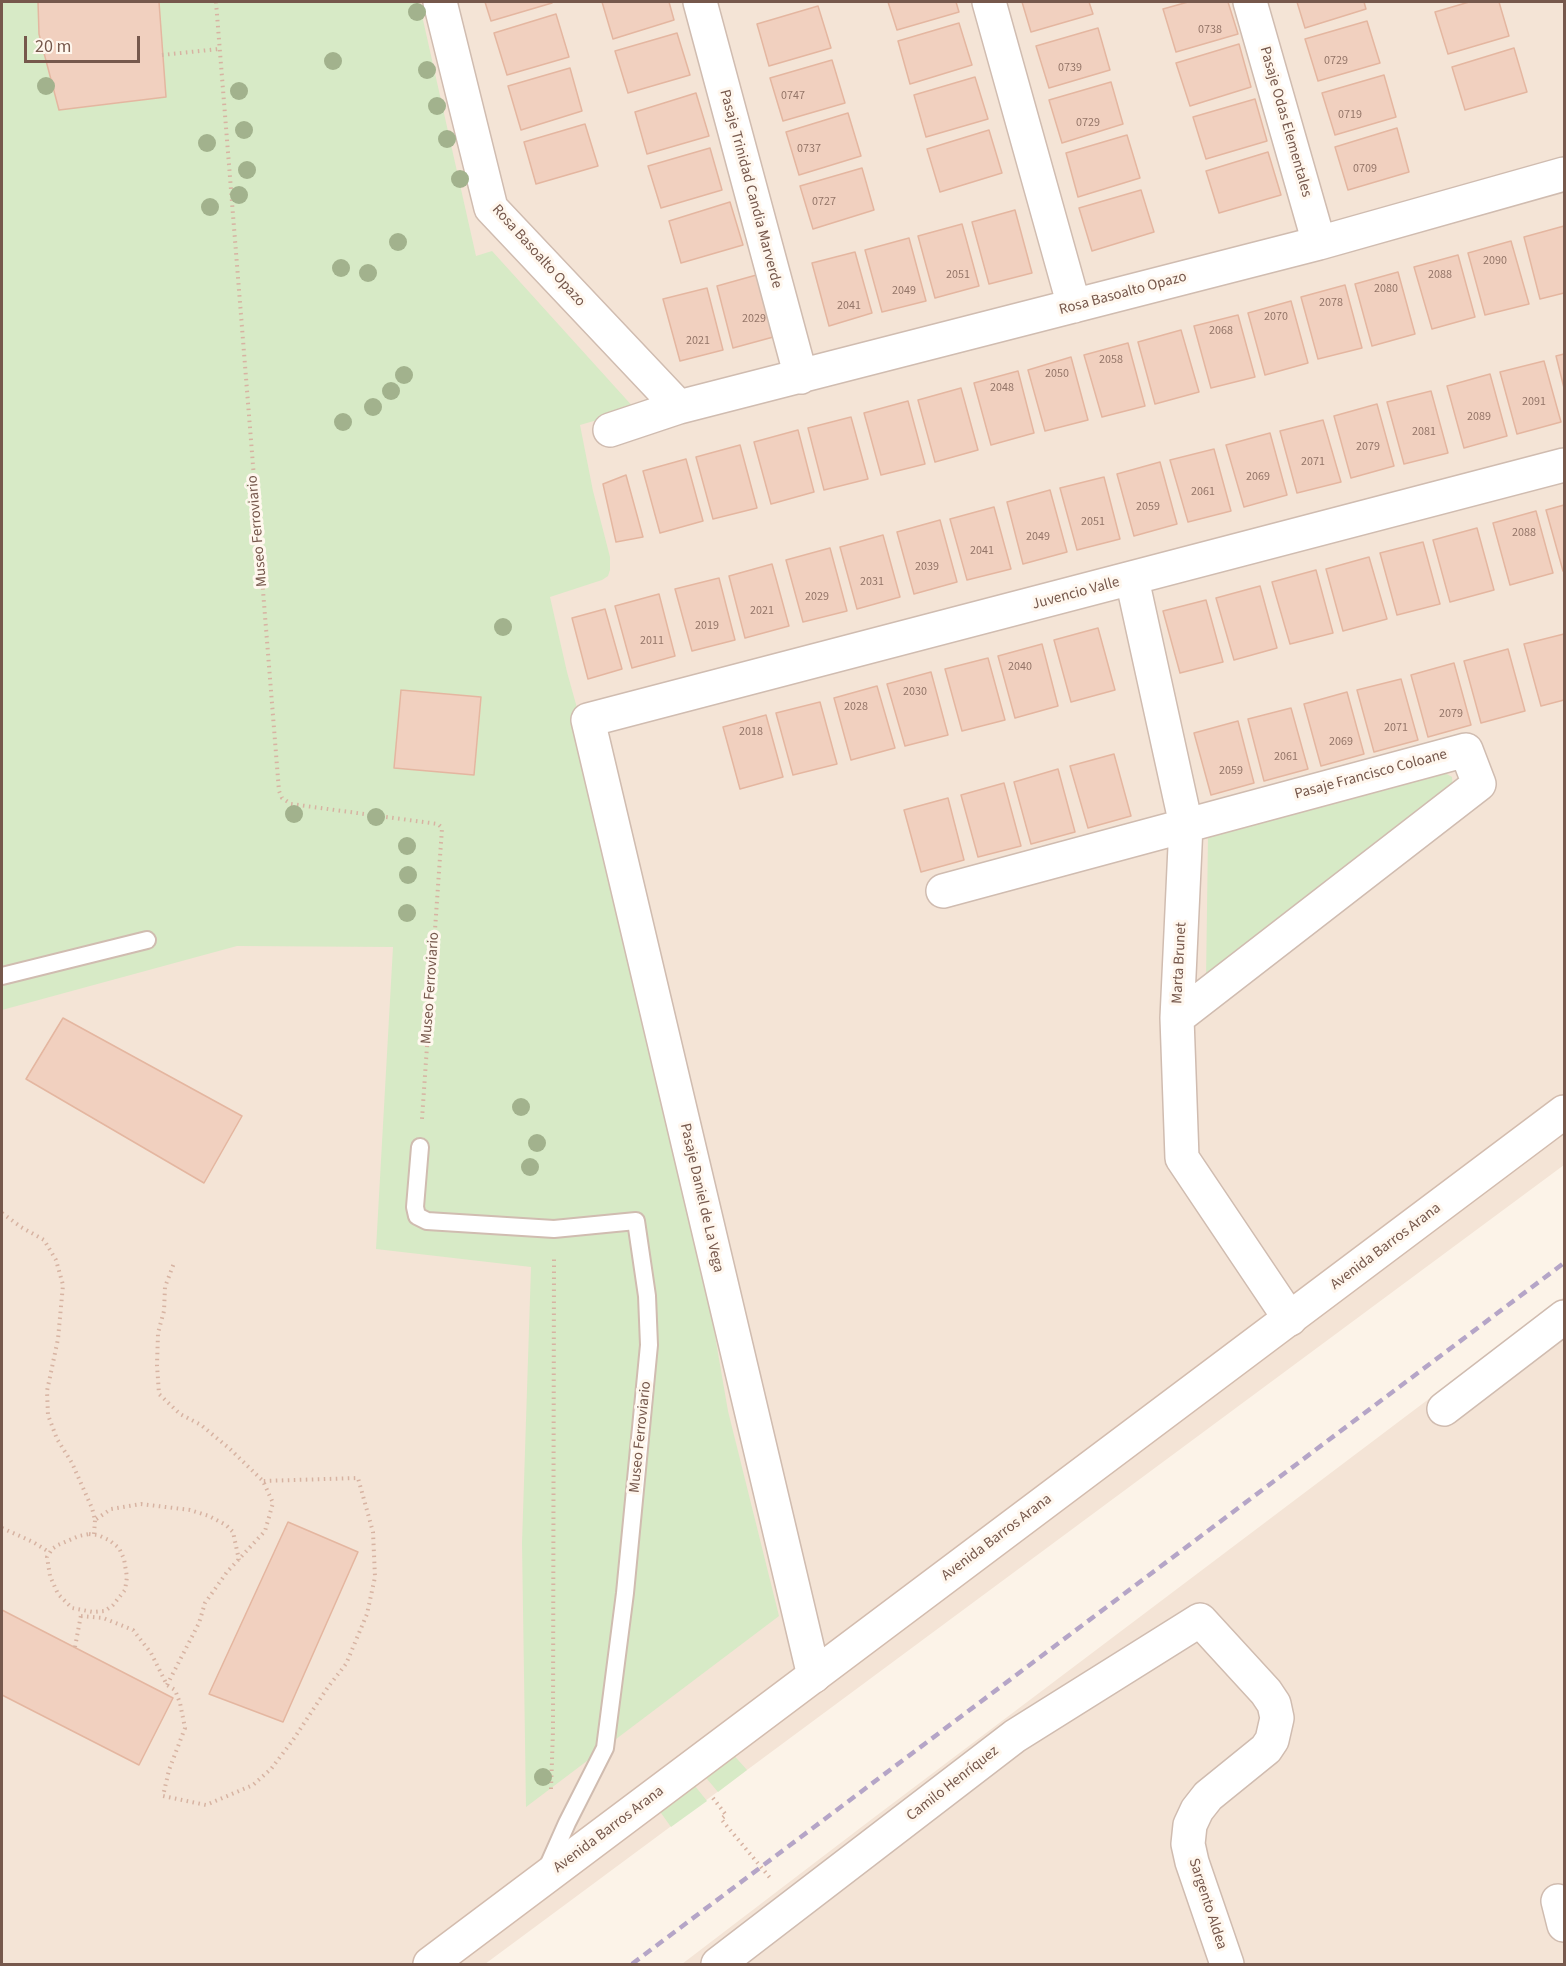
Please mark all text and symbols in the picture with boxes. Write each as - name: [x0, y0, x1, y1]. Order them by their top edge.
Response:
- house number: 0738: [1198, 23, 1222, 37]
- scale bar: [27, 24, 142, 62]
- text: 20 m: [35, 34, 71, 59]
- street label: Pasaje Odas Elementales: [1255, 45, 1315, 199]
- house number: 0729: [1324, 54, 1348, 68]
- house number: 0739: [1058, 61, 1082, 75]
- street label: Pasaje Trinidad Candia Marverde: [715, 88, 785, 290]
- house number: 0747: [781, 89, 805, 103]
- house number: 0719: [1338, 108, 1362, 122]
- house number: 0729: [1076, 116, 1100, 130]
- house number: 0737: [797, 142, 821, 156]
- house number: 0709: [1353, 162, 1377, 176]
- house number: 0727: [812, 195, 836, 209]
- street label: Rosa Basoalto Opazo: [487, 201, 589, 311]
- house number: 2090: [1483, 254, 1507, 268]
- house number: 2051: [946, 268, 970, 282]
- street label: Rosa Basoalto Opazo: [1057, 268, 1189, 320]
- house number: 2088: [1428, 268, 1452, 282]
- house number: 2080: [1374, 282, 1398, 296]
- house number: 2049: [892, 284, 916, 298]
- house number: 2078: [1319, 296, 1343, 310]
- house number: 2041: [837, 299, 861, 313]
- house number: 2070: [1264, 310, 1288, 324]
- house number: 2029: [742, 312, 766, 326]
- house number: 2068: [1209, 324, 1233, 338]
- house number: 2021: [686, 334, 710, 348]
- house number: 2058: [1099, 353, 1123, 367]
- house number: 2050: [1045, 367, 1069, 381]
- house number: 2048: [990, 381, 1014, 395]
- house number: 2091: [1522, 395, 1546, 409]
- house number: 2089: [1467, 410, 1491, 424]
- house number: 2081: [1412, 425, 1436, 439]
- house number: 2079: [1356, 440, 1380, 454]
- house number: 2071: [1301, 455, 1325, 469]
- house number: 2069: [1246, 470, 1270, 484]
- street label: Museo Ferroviario: [244, 474, 272, 588]
- house number: 2061: [1191, 485, 1215, 499]
- house number: 2059: [1136, 500, 1160, 514]
- house number: 2051: [1081, 515, 1105, 529]
- house number: 2088: [1512, 526, 1536, 540]
- house number: 2049: [1026, 530, 1050, 544]
- house number: 2041: [970, 544, 994, 558]
- house number: 2039: [915, 560, 939, 574]
- street label: Juvencio Valle: [1030, 574, 1122, 614]
- house number: 2031: [860, 575, 884, 589]
- house number: 2029: [805, 590, 829, 604]
- house number: 2021: [750, 604, 774, 618]
- house number: 2019: [695, 619, 719, 633]
- house number: 2011: [640, 634, 664, 648]
- house number: 2040: [1008, 660, 1032, 674]
- house number: 2030: [903, 685, 927, 699]
- house number: 2028: [844, 700, 868, 714]
- house number: 2079: [1439, 707, 1463, 721]
- house number: 2071: [1384, 721, 1408, 735]
- house number: 2018: [739, 725, 763, 739]
- house number: 2069: [1329, 735, 1353, 749]
- street label: Pasaje Francisco Coloane: [1293, 746, 1449, 804]
- house number: 2061: [1274, 750, 1298, 764]
- house number: 2059: [1219, 764, 1243, 778]
- street label: Marta Brunet: [1169, 922, 1191, 1004]
- street label: Museo Ferroviario: [418, 931, 444, 1045]
- street label: Pasaje Daniel de La Vega: [675, 1122, 727, 1274]
- street label: Avenida Barros Arana: [1327, 1200, 1445, 1294]
- street label: Museo Ferroviario: [626, 1380, 656, 1494]
- street label: Avenida Barros Arana: [938, 1491, 1056, 1585]
- street label: Camilo Henríquez: [903, 1742, 1003, 1826]
- street label: Avenida Barros Arana: [550, 1783, 668, 1877]
- street label: Sargento Aldea: [1184, 1856, 1230, 1952]

